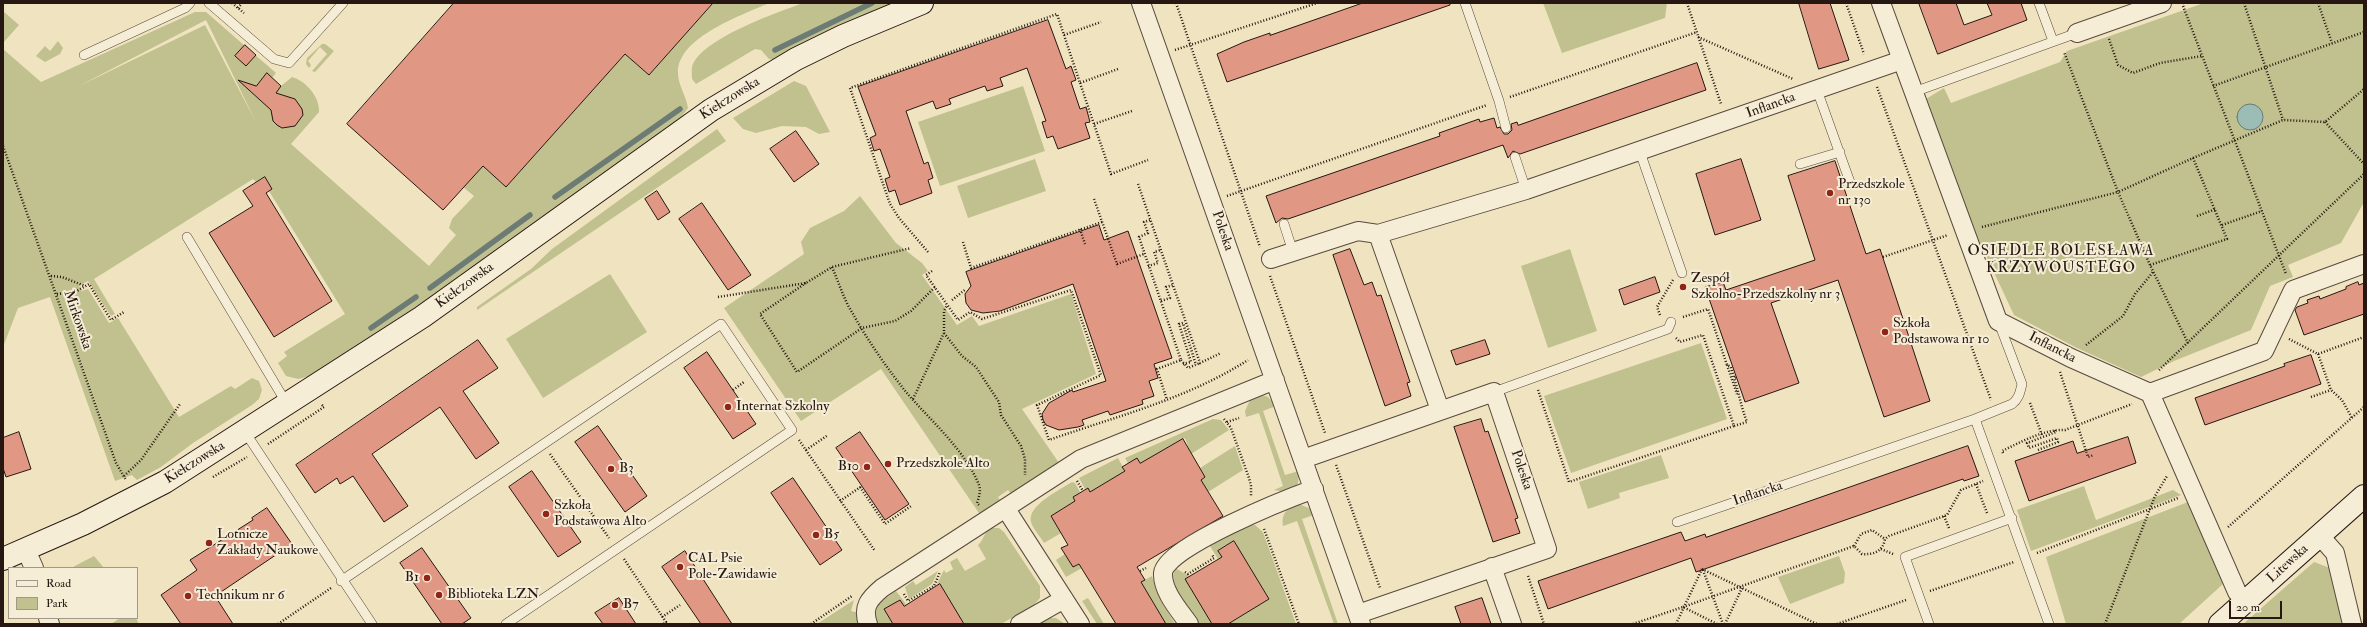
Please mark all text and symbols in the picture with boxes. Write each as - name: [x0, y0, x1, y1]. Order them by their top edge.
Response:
- street label: Kiełczowska: [697, 74, 763, 124]
- street label: Inflancka: [1744, 89, 1798, 123]
- place label: Przedszkole nr 130: [1838, 177, 1905, 210]
- marker: Przedszkole nr 130: [1825, 188, 1835, 198]
- street label: Poleska: [1207, 209, 1237, 253]
- district label: OSIEDLE BOLESŁAWA KRZYWOUSTEGO: [1968, 243, 2154, 278]
- street label: Kiełczowska: [433, 259, 497, 313]
- place label: Zespół Szkolno-Przedszkolny nr 3: [1691, 271, 1840, 304]
- marker: Zespół Szkolno-Przedszkolny nr 3: [1678, 282, 1688, 292]
- street label: Mirkowska: [59, 288, 95, 352]
- place label: Szkoła Podstawowa nr 10: [1893, 316, 1989, 348]
- marker: Szkoła Podstawowa nr 10: [1880, 327, 1890, 337]
- street label: Inflancka: [2025, 329, 2079, 367]
- place label: Internat Szkolny: [736, 399, 829, 415]
- marker: Internat Szkolny: [723, 402, 733, 412]
- street label: Kiełczowska: [162, 438, 228, 488]
- street label: Poleska: [1506, 448, 1536, 492]
- place label: Przedszkole Alto: [896, 456, 989, 472]
- place label: B10: [838, 459, 859, 475]
- marker: Przedszkole Alto: [883, 459, 893, 469]
- place label: B3: [619, 461, 634, 477]
- marker: B10: [862, 462, 872, 472]
- marker: B3: [606, 464, 616, 474]
- street label: Inflancka: [1731, 478, 1785, 510]
- place label: Szkoła Podstawowa Alto: [554, 498, 646, 530]
- marker: Szkoła Podstawowa Alto: [541, 509, 551, 519]
- place label: Lotnicze Zakłady Naukowe: [217, 527, 318, 560]
- place label: B5: [824, 527, 839, 543]
- marker: B5: [811, 530, 821, 540]
- marker: Lotnicze Zakłady Naukowe: [204, 538, 214, 548]
- street label: Litewska: [2264, 541, 2312, 587]
- place label: CAL Psie Pole-Zawidawie: [688, 551, 777, 584]
- marker: CAL Psie Pole-Zawidawie: [675, 562, 685, 572]
- legend: [8, 567, 138, 619]
- place label: B1: [405, 570, 419, 586]
- marker: B1: [422, 573, 432, 583]
- text: Road: [46, 576, 71, 591]
- place label: Biblioteka LZN: [447, 587, 539, 603]
- place label: Technikum nr 6: [196, 588, 284, 604]
- marker: Biblioteka LZN: [434, 590, 444, 600]
- marker: Technikum nr 6: [183, 591, 193, 601]
- scale bar: [2231, 593, 2284, 619]
- text: Park: [46, 596, 68, 611]
- place label: B7: [623, 597, 639, 613]
- marker: B7: [610, 600, 620, 610]
- text: 20 m: [2236, 600, 2260, 615]

